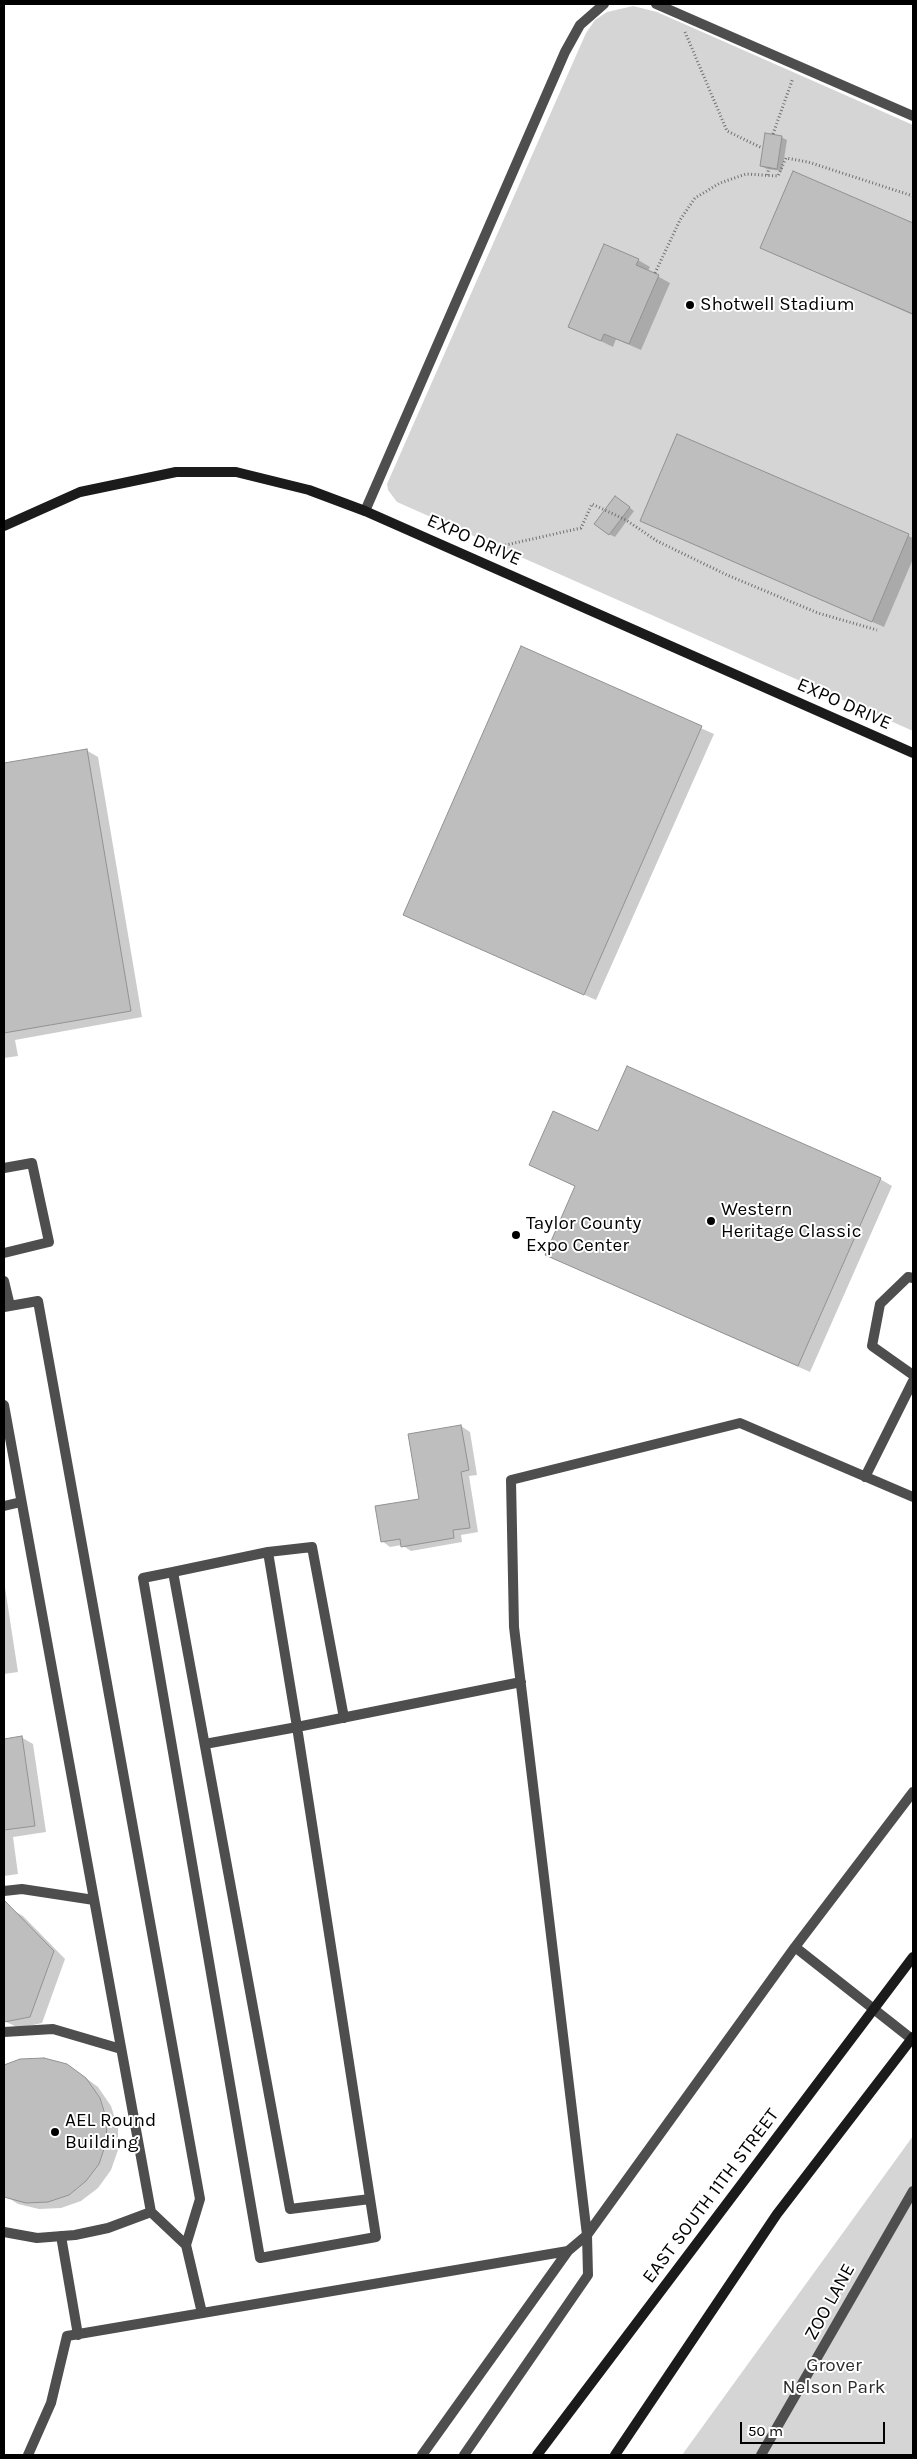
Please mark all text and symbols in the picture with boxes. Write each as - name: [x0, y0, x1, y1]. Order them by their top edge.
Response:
- place label: Shotwell Stadium: [700, 294, 854, 316]
- marker: Shotwell Stadium: [684, 299, 696, 311]
- street label: EXPO DRIVE: [423, 509, 525, 571]
- street label: EXPO DRIVE: [793, 673, 895, 735]
- place label: Western Heritage Classic: [721, 1199, 861, 1243]
- place label: Taylor County Expo Center: [526, 1213, 641, 1257]
- marker: Western Heritage Classic: [705, 1215, 717, 1227]
- marker: Taylor County Expo Center: [510, 1229, 522, 1241]
- street label: EAST SOUTH 11TH STREET: [638, 2104, 784, 2288]
- place label: AEL Round Building: [65, 2110, 156, 2154]
- marker: AEL Round Building: [49, 2126, 61, 2138]
- street label: ZOO LANE: [800, 2260, 860, 2344]
- park label: Grover Nelson Park: [783, 2355, 885, 2399]
- scale bar: [742, 2412, 887, 2444]
- text: 50 m: [748, 2422, 783, 2440]

